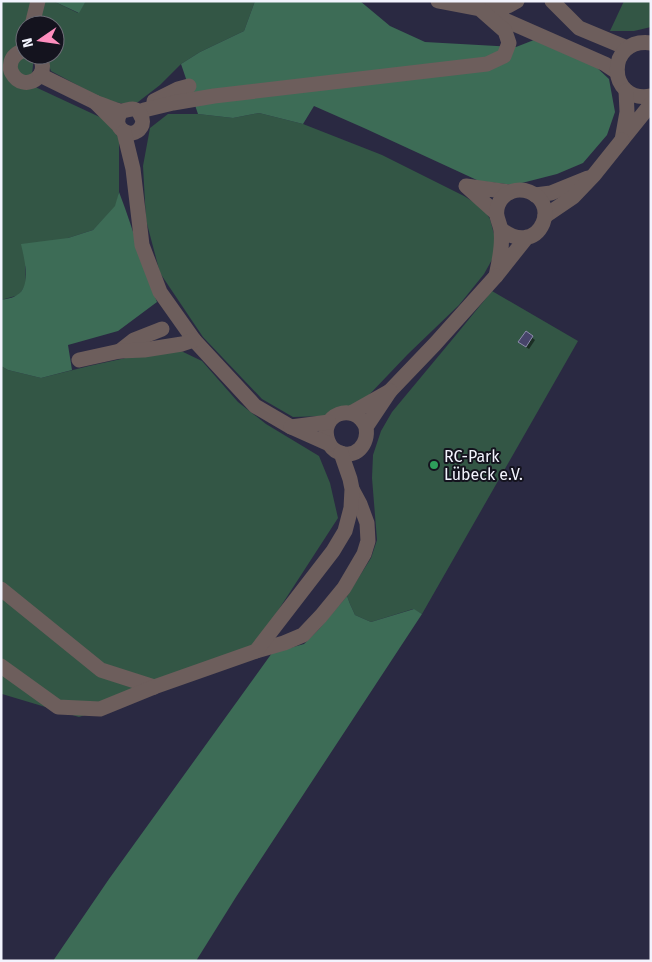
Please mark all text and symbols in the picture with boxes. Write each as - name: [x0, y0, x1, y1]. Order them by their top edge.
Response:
- north arrow: [15, 15, 65, 65]
- text: N: [18, 36, 37, 49]
- place label: RC-Park Lübeck e.V.: [444, 447, 523, 484]
- marker: RC-Park Lübeck e.V.: [428, 459, 440, 471]

